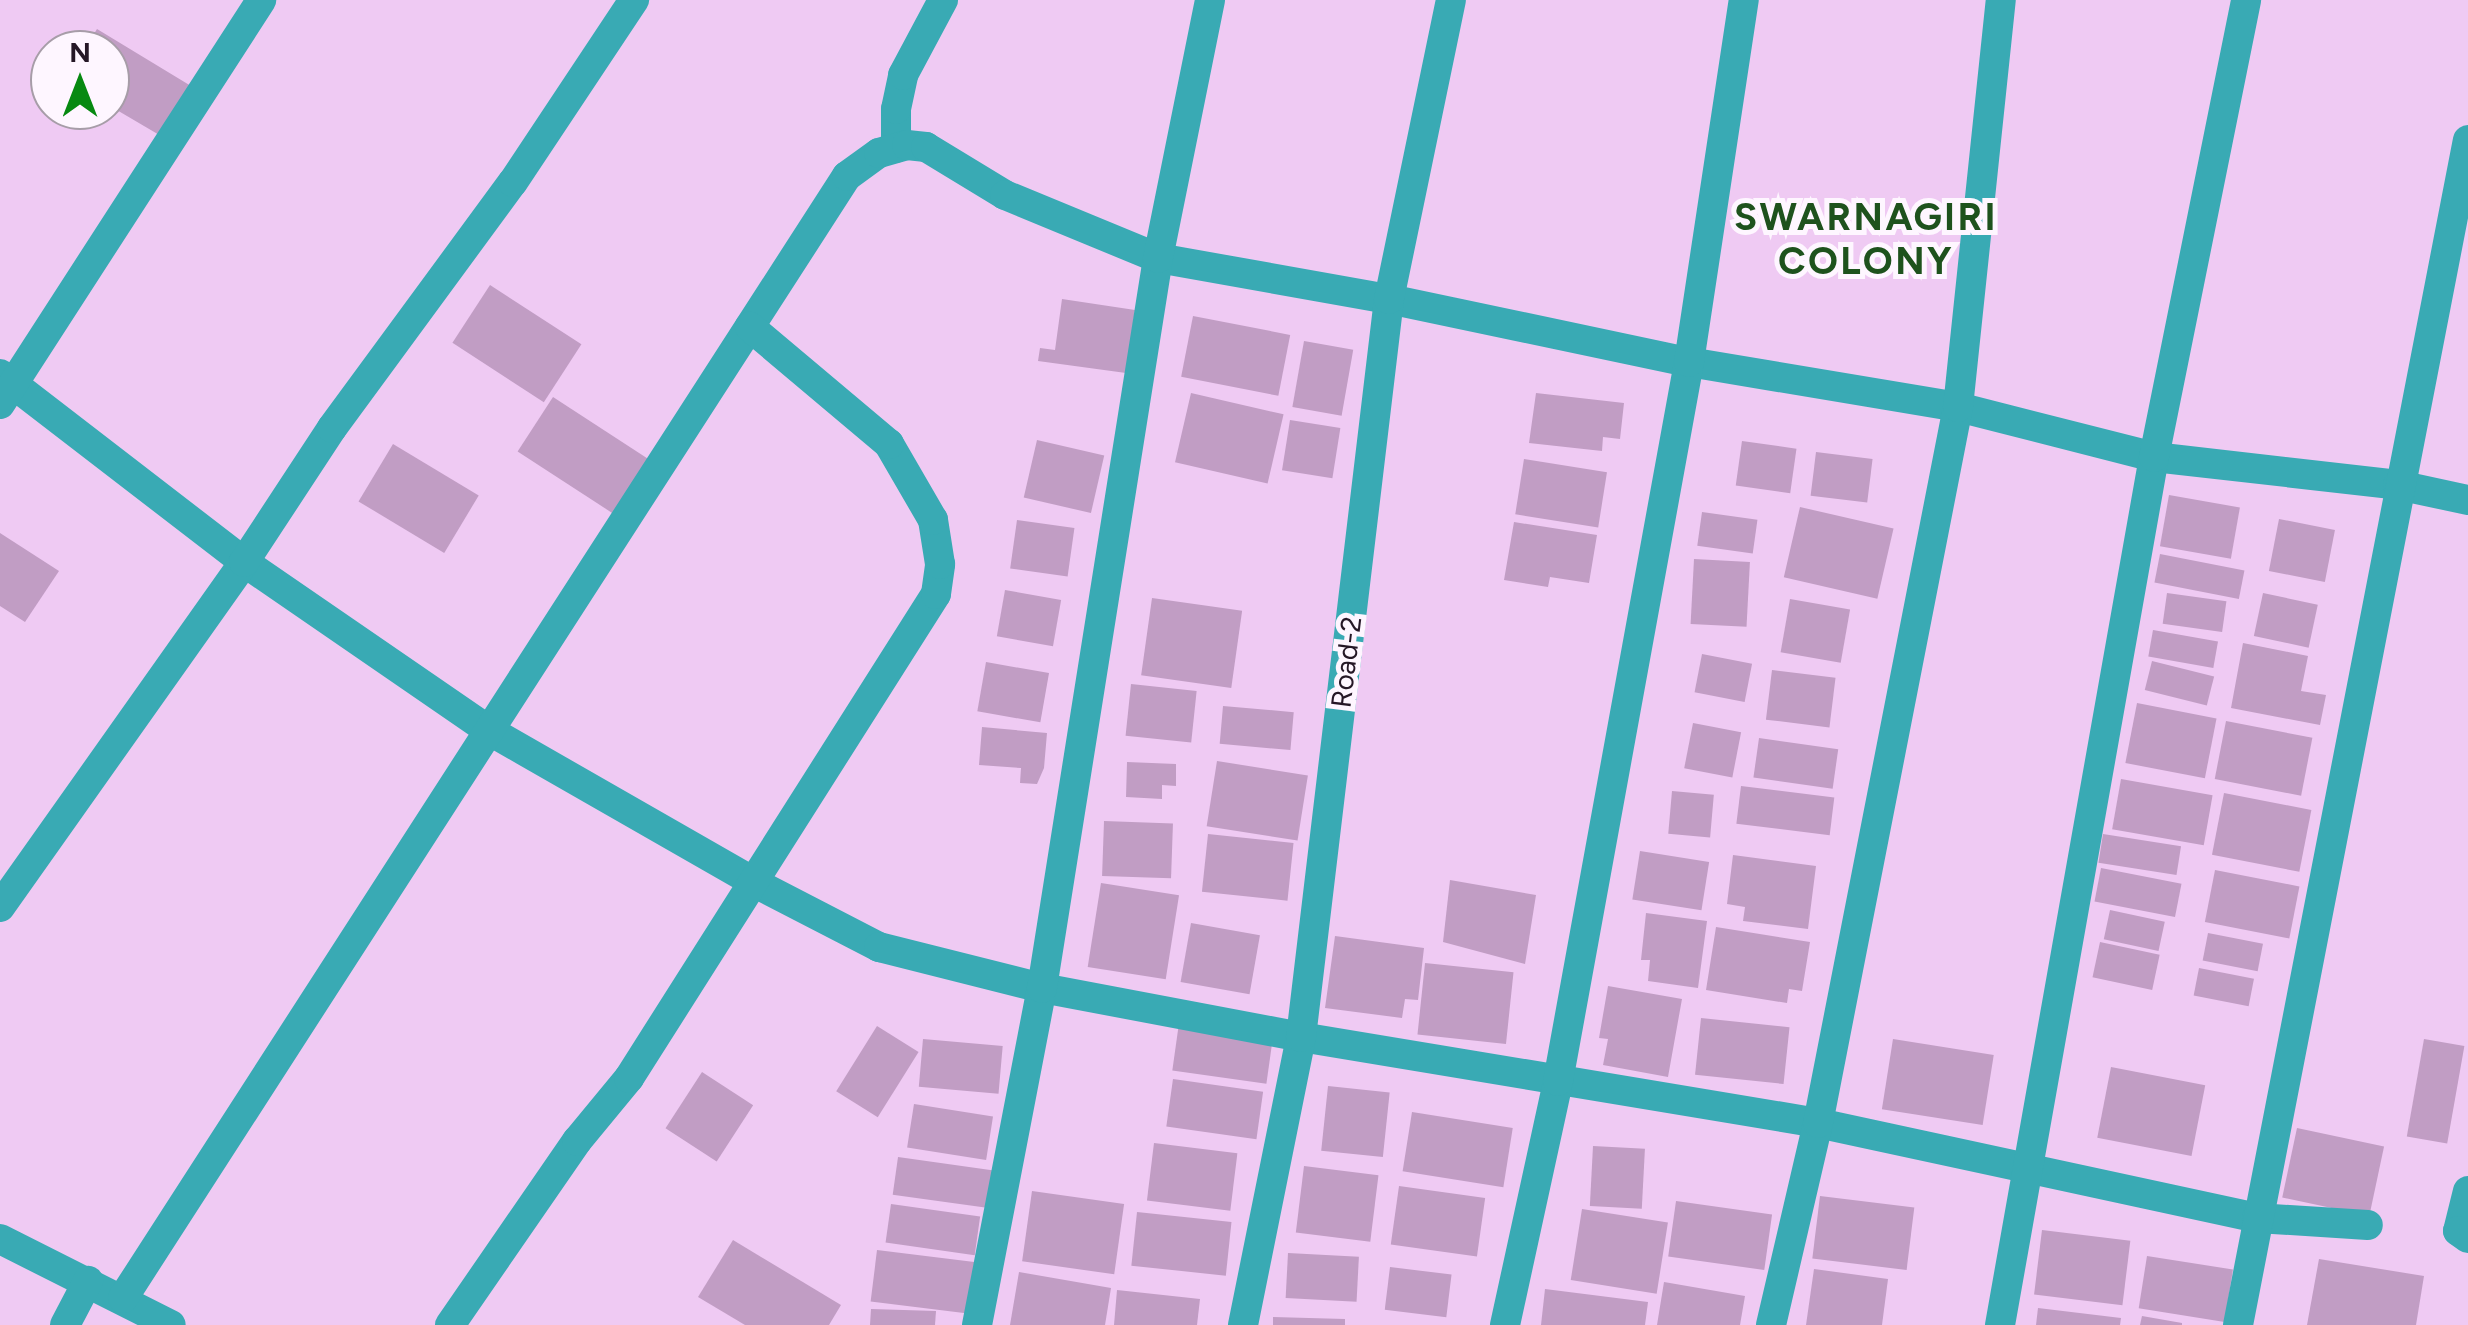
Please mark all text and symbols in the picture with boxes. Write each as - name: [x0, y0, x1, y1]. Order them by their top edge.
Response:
- north arrow: [30, 30, 130, 130]
- text: N: [69, 35, 91, 69]
- district label: SWARNAGIRI COLONY: [1734, 195, 1998, 284]
- street label: Road-2: [1324, 614, 1368, 710]

